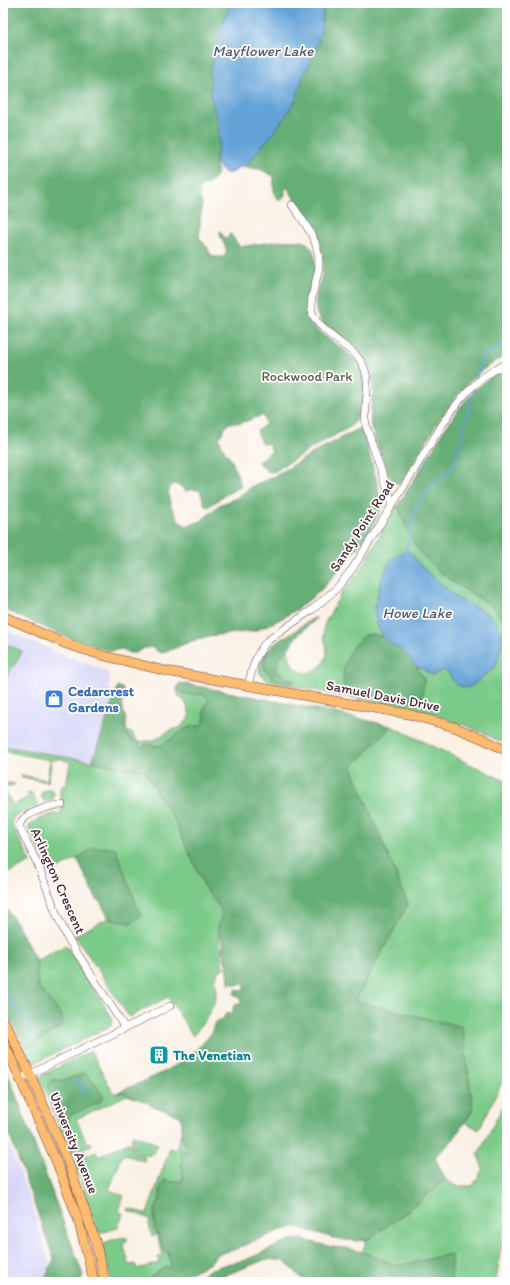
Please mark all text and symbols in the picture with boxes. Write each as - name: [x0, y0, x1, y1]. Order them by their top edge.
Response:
- water label: Mayflower Lake: [213, 42, 314, 60]
- park label: Rockwood Park: [261, 368, 353, 385]
- street label: Sandy Point Road: [326, 477, 398, 575]
- water label: Howe Lake: [383, 604, 452, 622]
- street label: Samuel Davis Drive: [325, 677, 442, 715]
- place label: Cedarcrest Gardens: [68, 683, 135, 716]
- shop icon: Cedarcrest Gardens: [43, 688, 65, 710]
- street label: Arlington Crescent: [27, 825, 89, 937]
- building icon: The Venetian: [148, 1044, 170, 1066]
- place label: The Venetian: [172, 1047, 251, 1064]
- street label: University Avenue: [46, 1090, 102, 1196]

